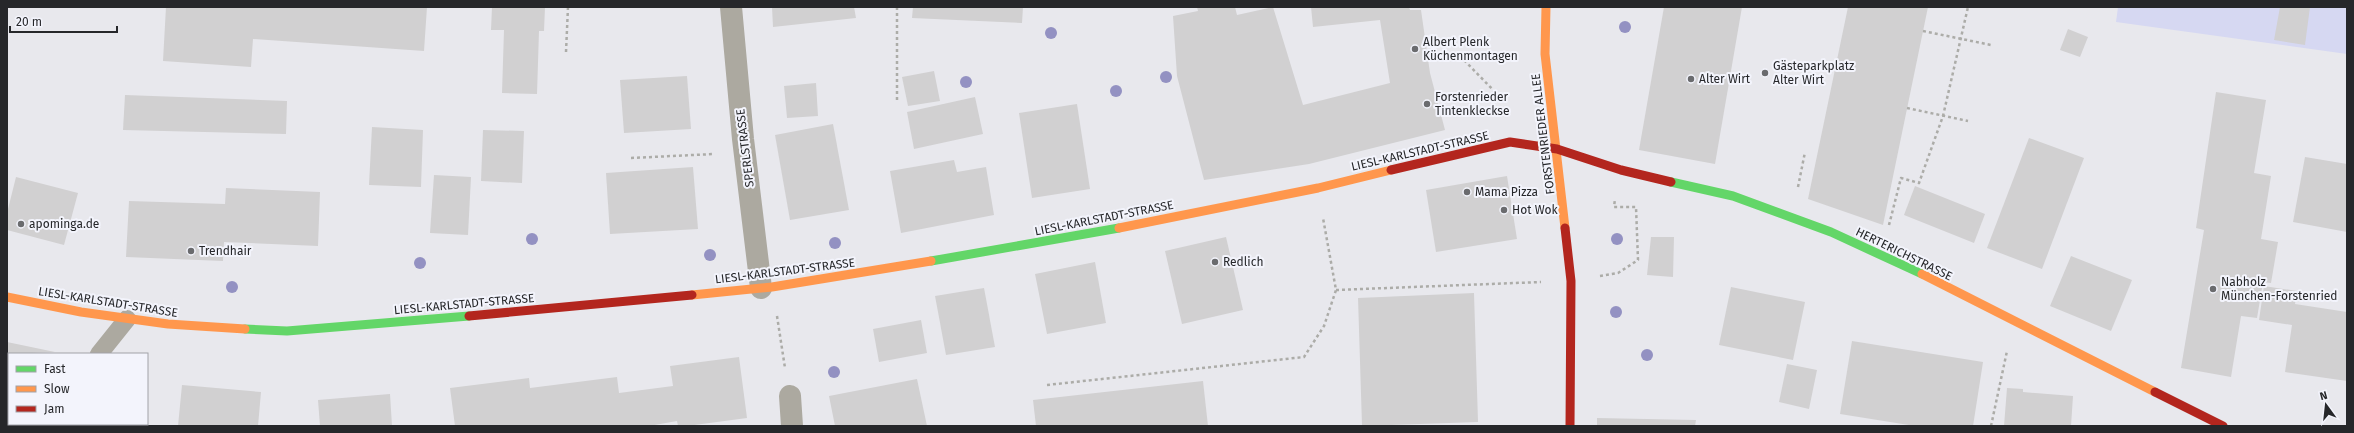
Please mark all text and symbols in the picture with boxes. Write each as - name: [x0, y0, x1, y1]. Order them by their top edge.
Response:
- scale bar: [10, 8, 117, 34]
- text: 20 m: [16, 15, 42, 29]
- place label: Albert Plenk Küchenmontagen: [1423, 35, 1518, 63]
- marker: Albert Plenk Küchenmontagen: [1410, 44, 1420, 54]
- place label: Gästeparkplatz Alter Wirt: [1773, 59, 1854, 87]
- marker: Gästeparkplatz Alter Wirt: [1760, 68, 1770, 78]
- place label: Alter Wirt: [1699, 72, 1751, 86]
- street label: FORSTENRIEDER ALLEE: [1529, 73, 1557, 195]
- marker: Alter Wirt: [1686, 74, 1696, 84]
- place label: Forstenrieder Tintenkleckse: [1435, 90, 1509, 118]
- marker: Forstenrieder Tintenkleckse: [1422, 99, 1432, 109]
- street label: SPERLSTRASSE: [733, 108, 757, 188]
- street label: LIESL-KARLSTADT-STRASSE: [1350, 128, 1490, 174]
- place label: Mama Pizza: [1475, 185, 1538, 199]
- marker: Mama Pizza: [1462, 187, 1472, 197]
- street label: LIESL-KARLSTADT-STRASSE: [1033, 198, 1175, 238]
- place label: Hot Wok: [1512, 203, 1558, 217]
- marker: Hot Wok: [1499, 205, 1509, 215]
- place label: apominga.de: [29, 217, 99, 231]
- marker: apominga.de: [16, 219, 26, 229]
- street label: HERTERICHSTRASSE: [1853, 224, 1955, 284]
- place label: Trendhair: [199, 244, 252, 258]
- marker: Trendhair: [186, 246, 196, 256]
- street label: LIESL-KARLSTADT-STRASSE: [714, 255, 856, 287]
- place label: Redlich: [1223, 255, 1263, 269]
- marker: Redlich: [1210, 257, 1220, 267]
- place label: Nabholz München-Forstenried: [2221, 275, 2338, 303]
- street label: LIESL-KARLSTADT-STRASSE: [37, 284, 179, 320]
- marker: Nabholz München-Forstenried: [2208, 284, 2218, 294]
- street label: LIESL-KARLSTADT-STRASSE: [393, 291, 535, 317]
- legend: [8, 353, 148, 425]
- text: Fast: [44, 362, 66, 376]
- text: Slow: [44, 382, 70, 396]
- north arrow: [2306, 385, 2346, 425]
- text: N: [2318, 389, 2329, 403]
- text: Jam: [44, 402, 64, 416]

